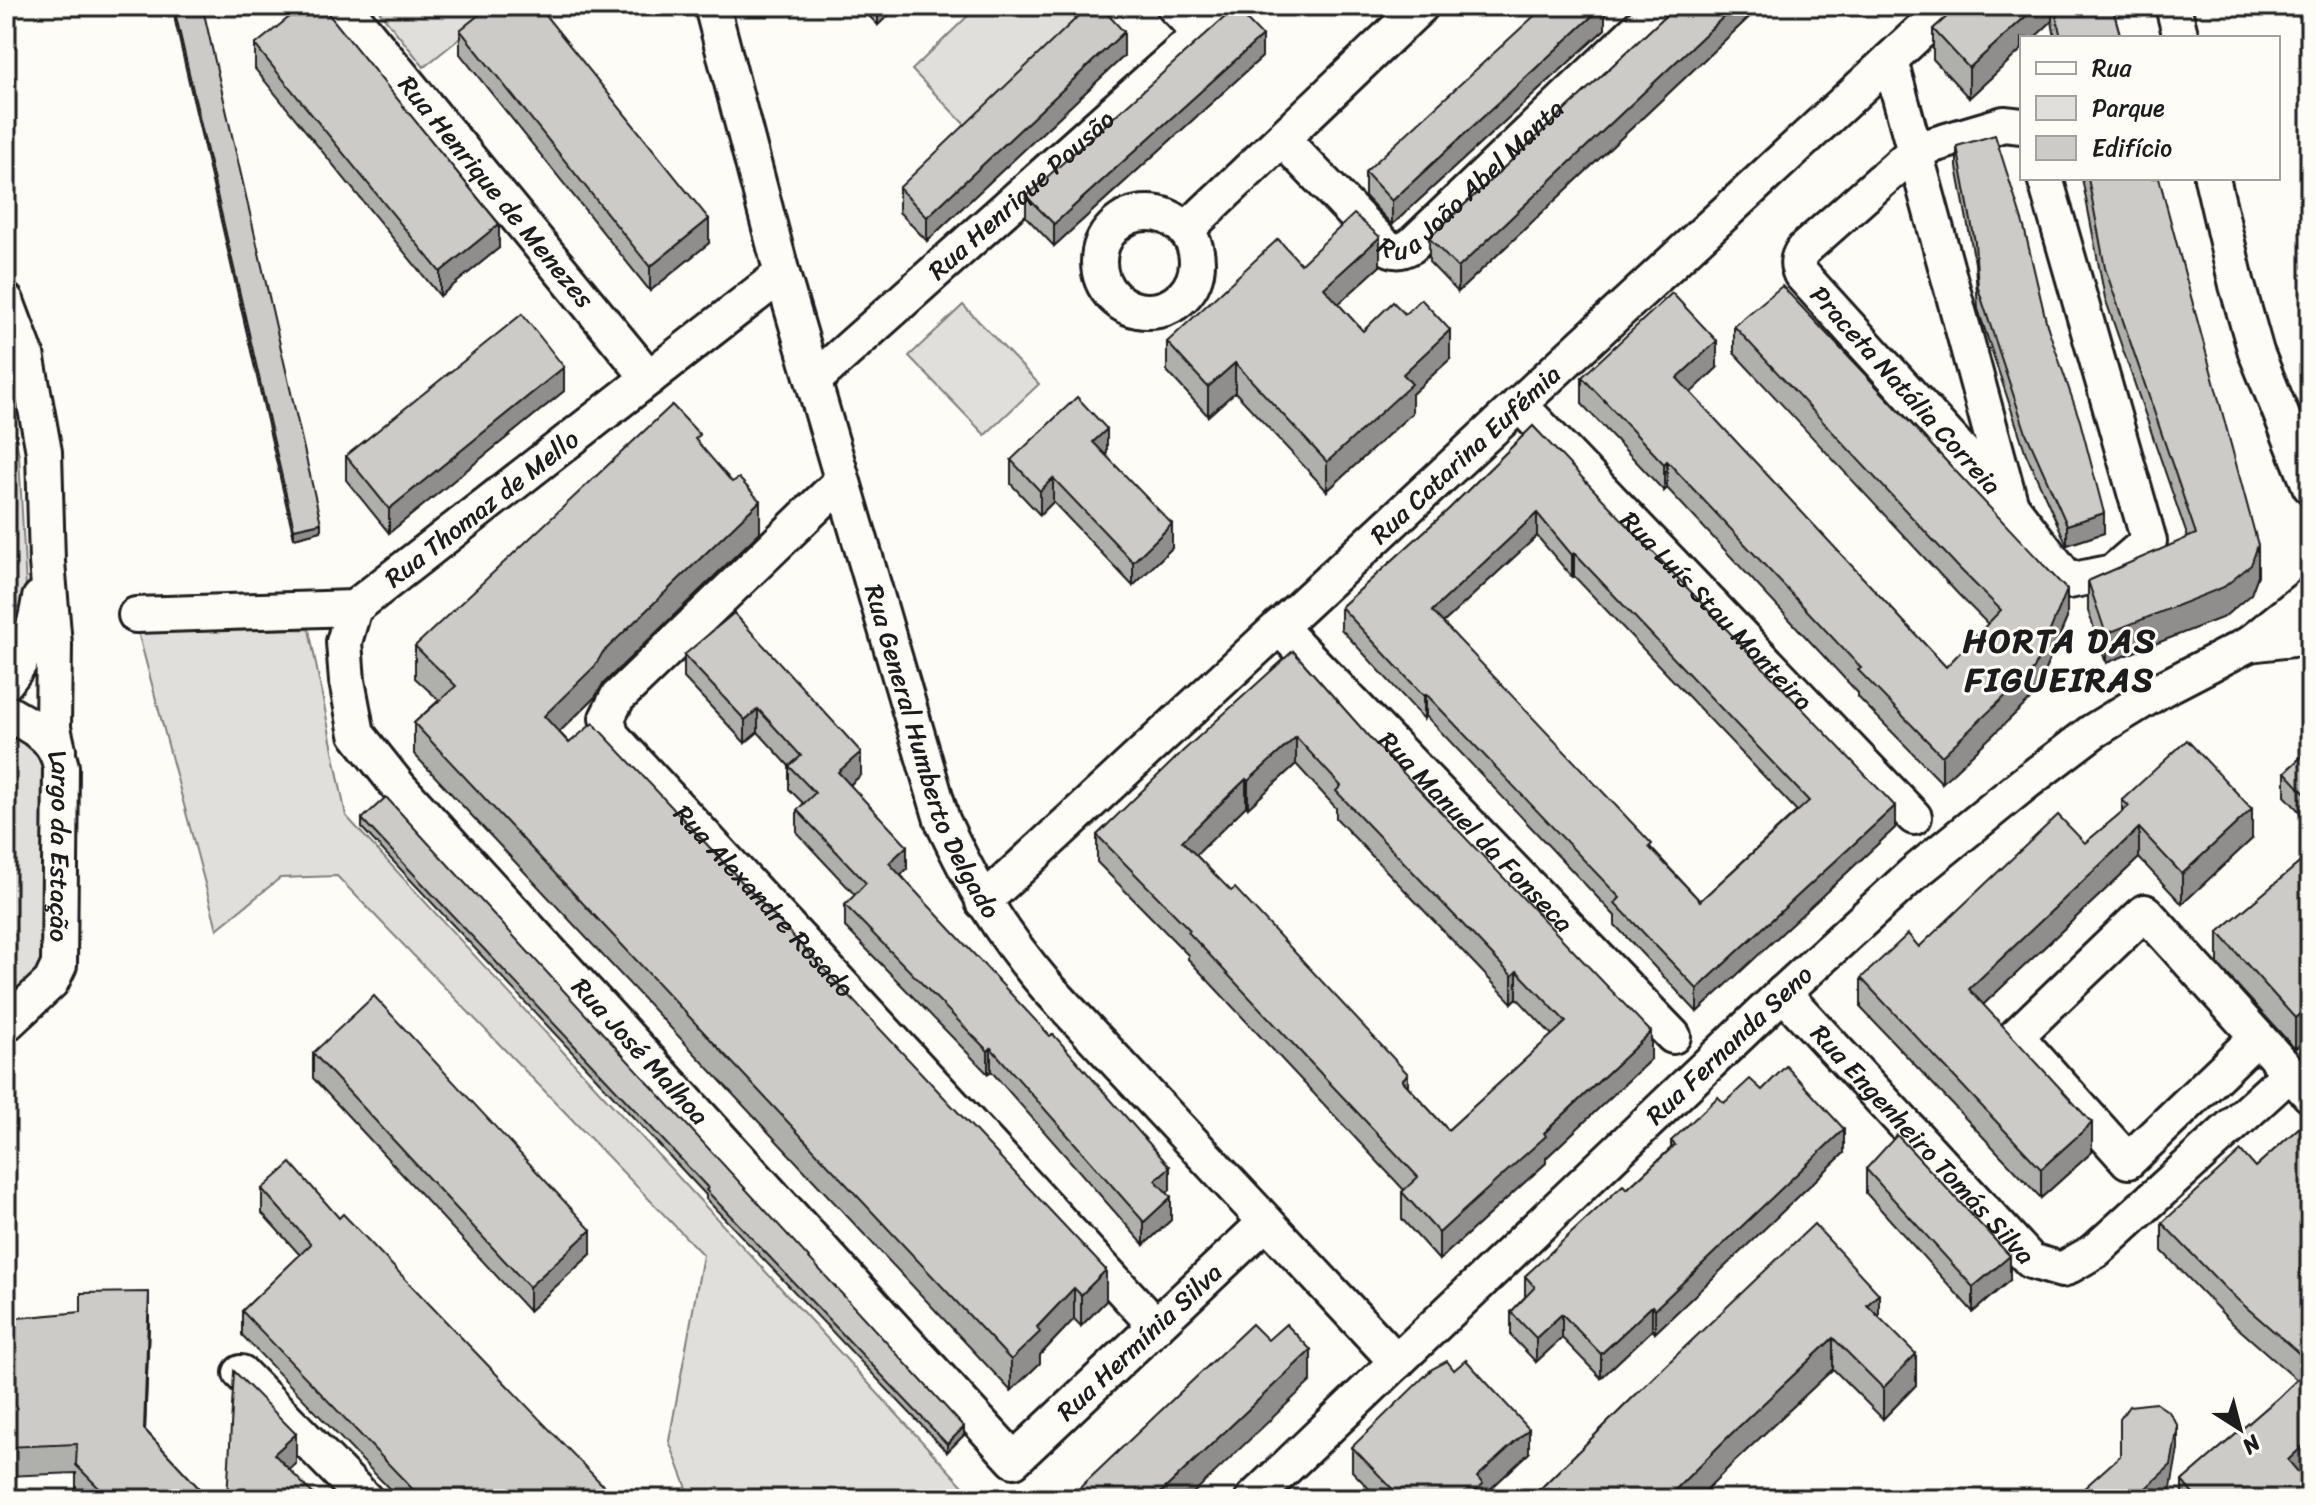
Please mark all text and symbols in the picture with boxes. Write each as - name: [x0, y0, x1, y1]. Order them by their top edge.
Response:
- legend: [2020, 36, 2280, 180]
- text: Rua: [2092, 47, 2132, 89]
- street label: Rua Henrique de Menezes: [386, 64, 607, 320]
- street label: Rua João Abel Manta: [1368, 87, 1575, 274]
- text: Parque: [2092, 87, 2165, 129]
- street label: Rua Henrique Pousão: [917, 98, 1126, 292]
- text: Edifício: [2092, 127, 2172, 169]
- street label: Praceta Natália Correia: [1798, 274, 2014, 506]
- street label: Rua Catarina Eufémia: [1358, 353, 1572, 556]
- street label: Rua Thomaz de Mello: [374, 417, 589, 600]
- street label: Rua Luís Stau Monteiro: [1609, 499, 1825, 722]
- street label: Rua General Humberto Delgado: [851, 579, 1013, 928]
- district label: HORTA DAS FIGUEIRAS: [1963, 611, 2157, 710]
- street label: Rua Manuel da Fonseca: [1367, 720, 1585, 944]
- street label: Largo da Estação: [34, 742, 84, 942]
- street label: Rua Alexandre Rosado: [662, 793, 866, 1009]
- street label: Rua Fernanda Seno: [1634, 953, 1824, 1136]
- street label: Rua José Malhoa: [560, 966, 721, 1136]
- street label: Rua Engenheiro Tomás Silva: [1799, 1013, 2047, 1276]
- street label: Rua Hermínia Silva: [1045, 1251, 1233, 1432]
- north arrow: [2200, 1389, 2280, 1469]
- text: N: [2233, 1424, 2270, 1465]

